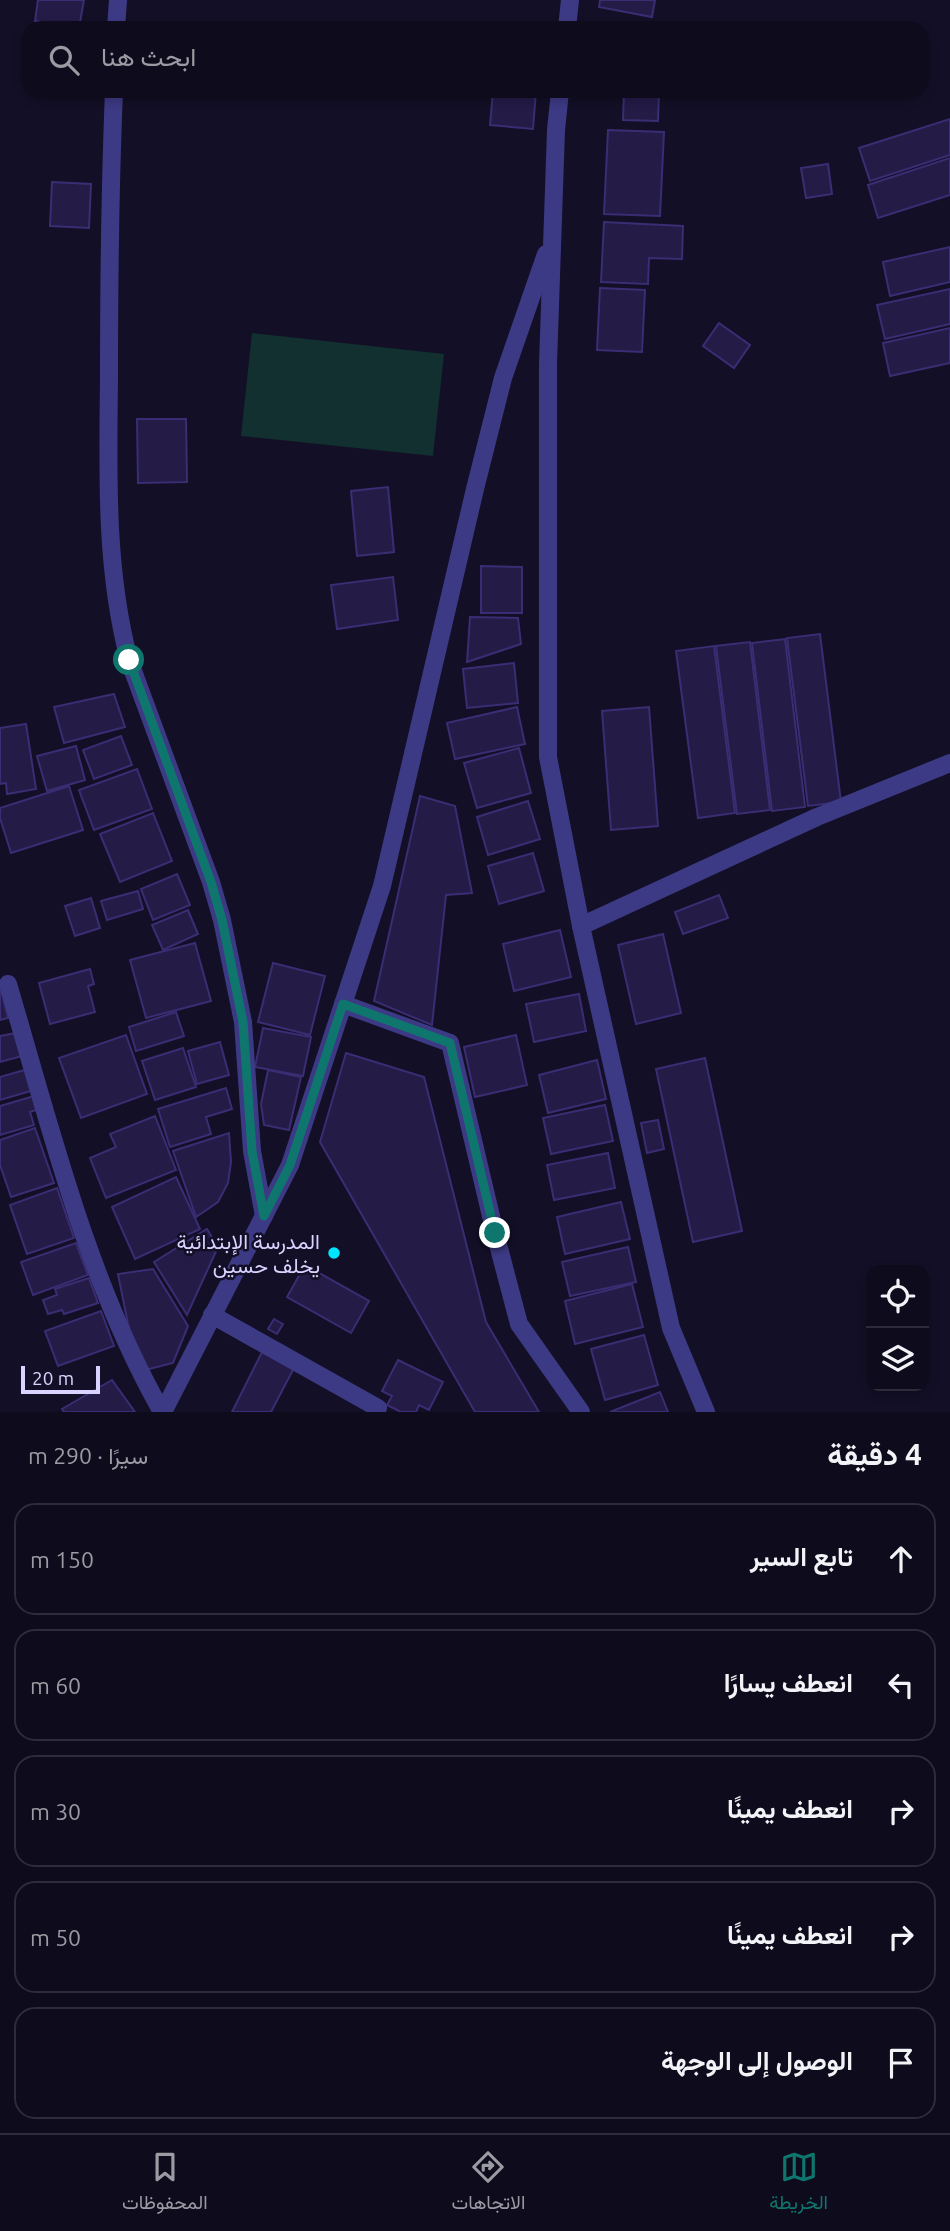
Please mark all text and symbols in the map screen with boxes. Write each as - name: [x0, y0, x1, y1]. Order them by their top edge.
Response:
- search box: [21, 21, 929, 98]
- icon: search: [45, 41, 83, 79]
- text: ابحث هنا: [101, 42, 196, 71]
- route start: [113, 644, 144, 675]
- route end: [479, 1217, 510, 1248]
- place label: المدرسة الإبتدائية يخلف حسين: [177, 1229, 320, 1278]
- marker: المدرسة الإبتدائية يخلف حسين: [326, 1245, 342, 1261]
- map controls: [866, 1265, 929, 1391]
- button: locate: [866, 1265, 929, 1328]
- button: layers: [866, 1328, 929, 1391]
- scale bar: [21, 1363, 100, 1395]
- text: 20 m: [32, 1367, 74, 1389]
- text: 4 دقيقة: [827, 1437, 922, 1471]
- text: سيرًا · 290 m: [28, 1443, 148, 1468]
- icon: ahead: [882, 1540, 920, 1578]
- text: تابع السير: [750, 1542, 853, 1571]
- text: 150 m: [30, 1547, 94, 1572]
- icon: left: [882, 1666, 920, 1704]
- text: انعطف يسارًا: [724, 1668, 853, 1697]
- text: 60 m: [30, 1673, 81, 1698]
- icon: right: [882, 1792, 920, 1830]
- text: انعطف يمينًا: [727, 1794, 853, 1823]
- text: 30 m: [30, 1799, 81, 1824]
- icon: right: [882, 1918, 920, 1956]
- text: انعطف يمينًا: [727, 1920, 853, 1949]
- text: 50 m: [30, 1925, 81, 1950]
- icon: arrive: [882, 2044, 920, 2082]
- text: الوصول إلى الوجهة: [661, 2046, 853, 2075]
- tab: المحفوظات: [122, 2148, 208, 2219]
- tab: الاتجاهات: [452, 2148, 525, 2219]
- tab: الخريطة: [769, 2148, 828, 2219]

